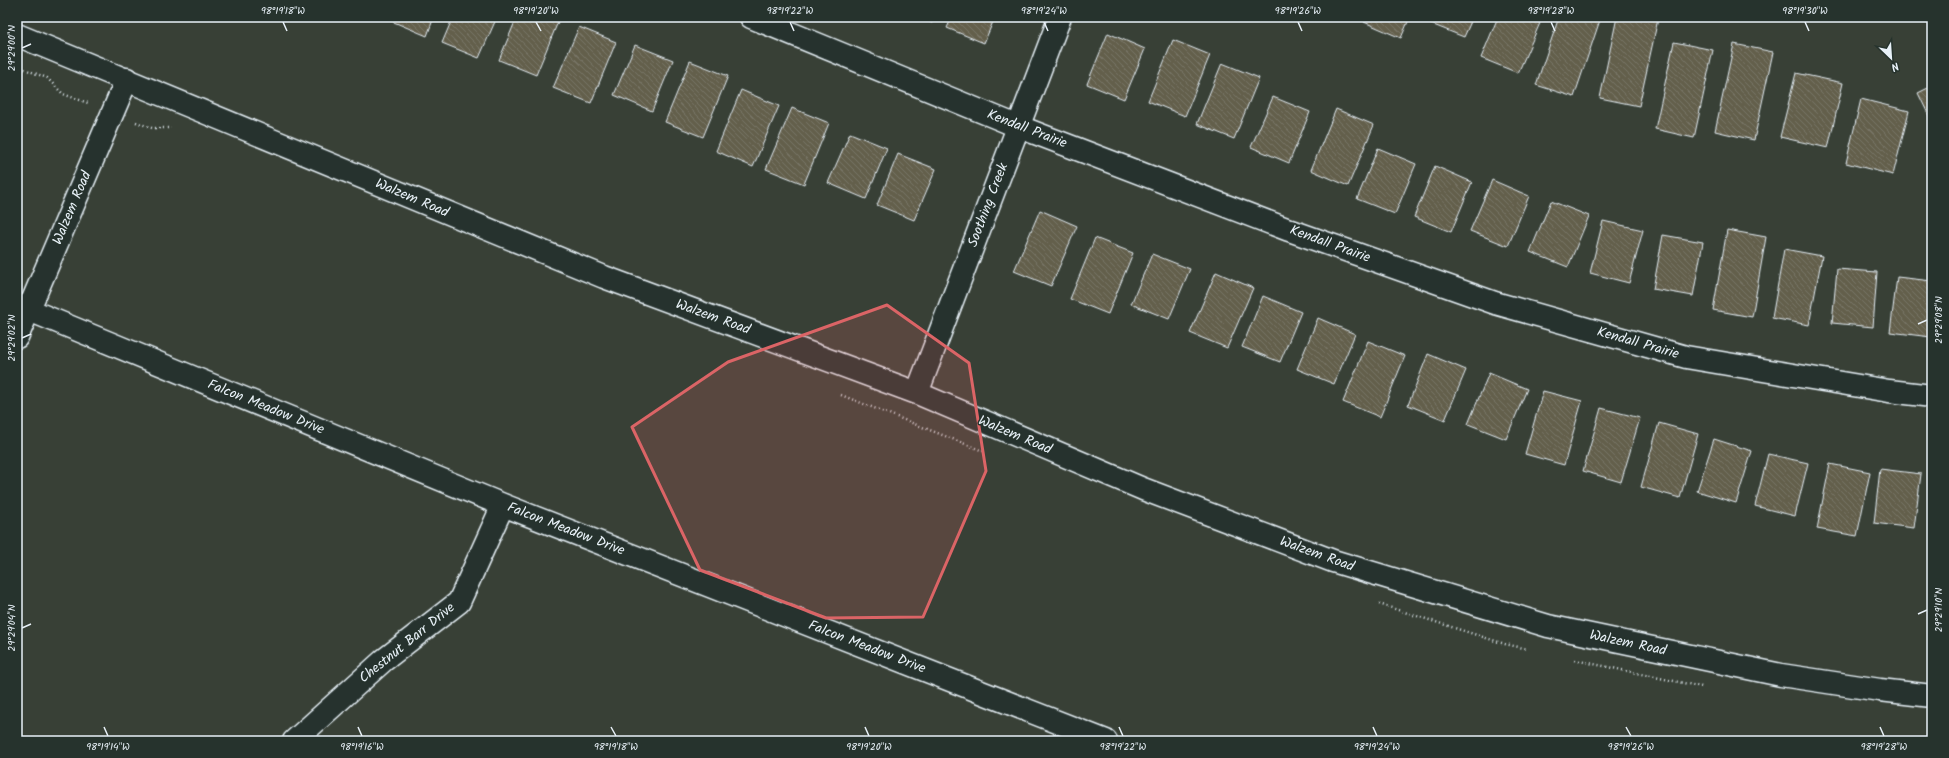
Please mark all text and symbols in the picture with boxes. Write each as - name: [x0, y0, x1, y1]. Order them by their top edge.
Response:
- text: 98°19'18"W: [261, 3, 305, 19]
- text: 98°19'20"W: [513, 3, 559, 19]
- text: 98°19'22"W: [767, 3, 813, 19]
- text: 98°19'24"W: [1021, 3, 1067, 19]
- text: 98°19'26"W: [1275, 3, 1321, 19]
- text: 98°19'28"W: [1528, 3, 1575, 19]
- text: 98°19'30"W: [1782, 3, 1828, 19]
- text: 29°29'00"N: [4, 25, 20, 71]
- north arrow: [1871, 38, 1911, 78]
- text: N: [1888, 57, 1902, 76]
- street label: Kendall Prairie: [984, 104, 1071, 155]
- street label: Soothing Creek: [962, 159, 1014, 250]
- street label: Walzem Road: [47, 167, 98, 248]
- street label: Walzem Road: [372, 173, 453, 224]
- street label: Kendall Prairie: [1287, 219, 1374, 269]
- street label: Walzem Road: [672, 293, 754, 341]
- text: 29°29'08"N: [1931, 296, 1947, 344]
- text: 29°29'02"N: [4, 314, 20, 362]
- street label: Kendall Prairie: [1594, 321, 1682, 365]
- street label: Falcon Meadow Drive: [204, 373, 328, 441]
- street label: Walzem Road: [975, 410, 1056, 461]
- street label: Falcon Meadow Drive: [504, 496, 629, 562]
- street label: Walzem Road: [1276, 530, 1358, 578]
- text: 29°29'10"N: [1931, 588, 1947, 632]
- street label: Chestnut Barr Drive: [354, 597, 460, 689]
- text: 29°29'04"N: [4, 604, 20, 651]
- street label: Falcon Meadow Drive: [805, 614, 930, 680]
- street label: Walzem Road: [1587, 624, 1670, 662]
- text: 98°19'14"W: [86, 739, 130, 755]
- text: 98°19'16"W: [340, 739, 384, 755]
- text: 98°19'18"W: [594, 739, 638, 755]
- text: 98°19'20"W: [846, 739, 892, 755]
- text: 98°19'22"W: [1100, 739, 1146, 755]
- text: 98°19'24"W: [1354, 739, 1400, 755]
- text: 98°19'26"W: [1608, 739, 1654, 755]
- text: 98°19'28"W: [1861, 739, 1908, 755]

